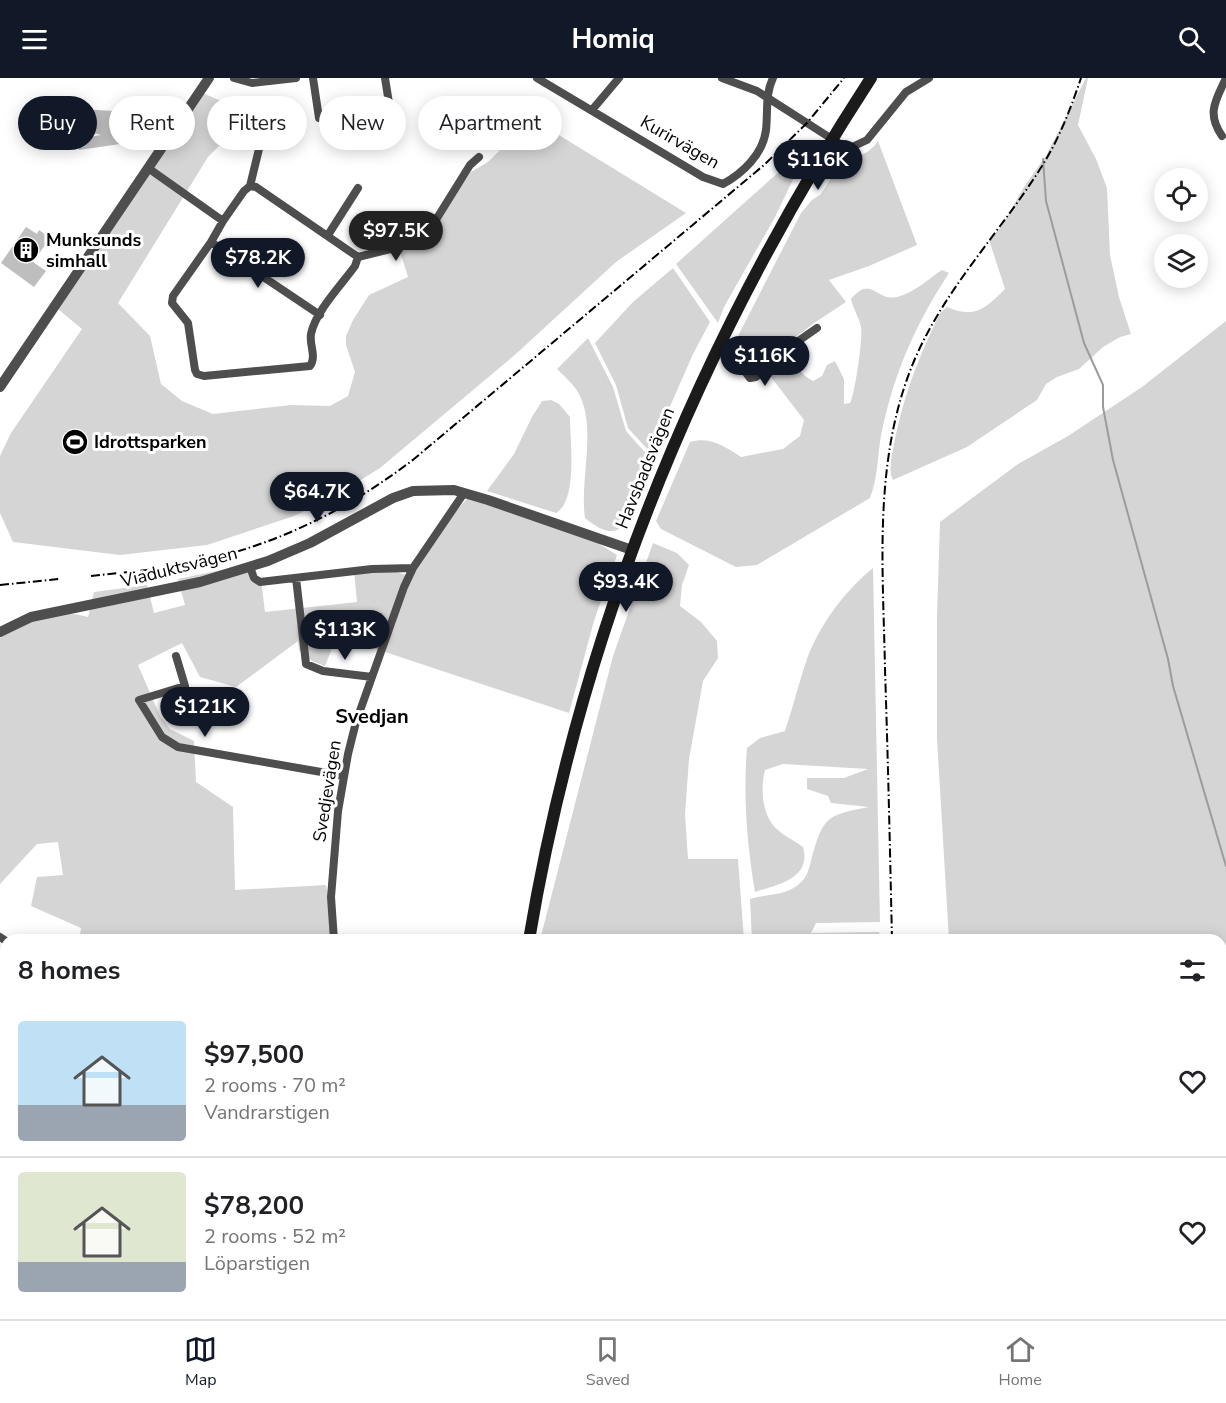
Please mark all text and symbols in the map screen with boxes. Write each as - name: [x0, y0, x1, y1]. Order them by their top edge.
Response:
- text: Homiq: [571, 21, 655, 58]
- icon: menu: [18, 23, 51, 56]
- icon: search: [1175, 23, 1208, 56]
- chip: Buy: [18, 96, 97, 150]
- chip: Rent: [109, 96, 195, 150]
- chip: Filters: [207, 96, 307, 150]
- chip: New: [319, 96, 406, 150]
- chip: Apartment: [418, 96, 562, 150]
- street label: Kurirvägen: [636, 110, 724, 174]
- pin: $116K: [776, 140, 860, 191]
- text: $116K: [787, 146, 849, 173]
- map controls: [1154, 168, 1208, 288]
- button: locate: [1154, 168, 1208, 222]
- pin: $97.5K: [347, 211, 445, 262]
- text: $97.5K: [363, 217, 429, 244]
- place label: Munksunds simhall: [46, 228, 142, 273]
- button: layers: [1154, 234, 1208, 288]
- building icon: Munksunds simhall: [11, 235, 41, 265]
- pin: $78.2K: [209, 238, 307, 289]
- text: $78.2K: [225, 244, 291, 271]
- pin: $116K: [723, 336, 807, 387]
- text: $116K: [734, 342, 796, 369]
- street label: Havsbadsvägen: [610, 404, 680, 532]
- sports icon: Idrottsparken: [60, 427, 90, 457]
- place label: Idrottsparken: [94, 430, 207, 454]
- pin: $64.7K: [268, 472, 366, 523]
- text: $64.7K: [284, 478, 350, 505]
- street label: Viaduktsvägen: [117, 541, 240, 593]
- pin: $93.4K: [577, 562, 675, 613]
- text: $93.4K: [593, 568, 659, 595]
- pin: $113K: [303, 610, 387, 661]
- text: $113K: [314, 616, 376, 643]
- pin: $121K: [163, 687, 247, 738]
- text: $121K: [174, 693, 236, 720]
- district label: Svedjan: [335, 703, 409, 730]
- street label: Svedjevägen: [307, 738, 347, 844]
- text: 8 homes: [18, 953, 120, 988]
- icon: filters: [1176, 954, 1209, 987]
- text: $97,500: [204, 1037, 304, 1072]
- icon: home: [66, 1045, 138, 1117]
- icon: heart: [1176, 1065, 1209, 1098]
- text: 2 rooms · 70 m²: [204, 1072, 346, 1099]
- text: Vandrarstigen: [204, 1099, 330, 1126]
- text: $78,200: [204, 1188, 304, 1223]
- icon: home: [66, 1196, 138, 1268]
- icon: heart: [1176, 1216, 1209, 1249]
- text: 2 rooms · 52 m²: [204, 1223, 346, 1250]
- text: Löparstigen: [204, 1250, 310, 1277]
- tab: Map: [184, 1333, 217, 1391]
- tab: Saved: [586, 1333, 630, 1391]
- tab: Home: [998, 1333, 1042, 1391]

